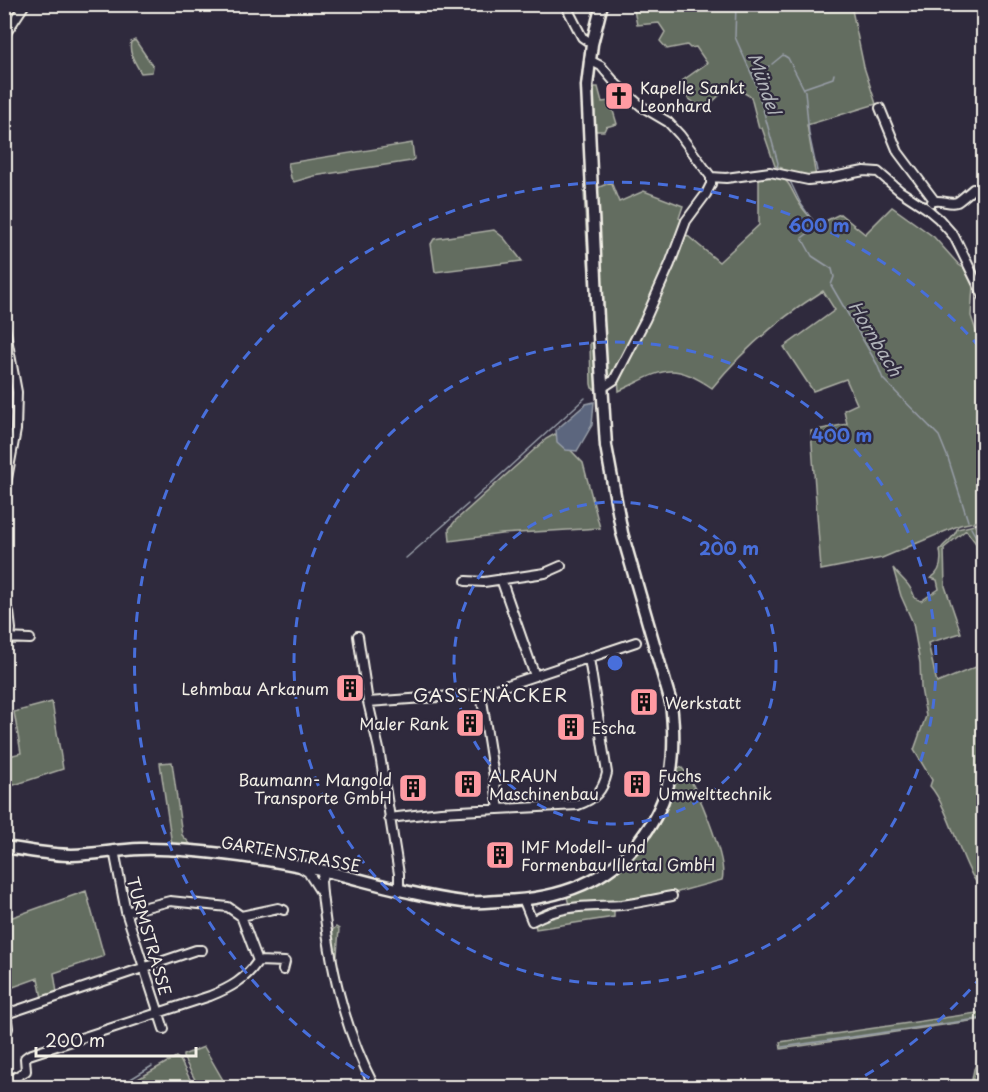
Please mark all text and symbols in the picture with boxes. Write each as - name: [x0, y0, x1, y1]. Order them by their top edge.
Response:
- water label: Mündel: [742, 49, 789, 120]
- place label: Kapelle Sankt Leonhard: [640, 75, 745, 117]
- church icon: Kapelle Sankt Leonhard: [603, 80, 635, 112]
- text: 600 m: [788, 211, 850, 238]
- water label: Hornbach: [843, 295, 910, 382]
- text: 400 m: [812, 421, 872, 448]
- text: 200 m: [699, 534, 759, 561]
- centre of rings: [605, 653, 625, 673]
- building icon: Lehmbau Arkanum: [334, 672, 366, 704]
- place label: Lehmbau Arkanum: [182, 676, 329, 700]
- district label: GASSENÄCKER: [413, 681, 569, 708]
- building icon: Werkstatt: [628, 686, 660, 718]
- place label: Werkstatt: [665, 690, 741, 714]
- building icon: Maler Rank: [454, 707, 486, 739]
- place label: Maler Rank: [359, 711, 449, 735]
- building icon: Escha: [555, 711, 587, 743]
- place label: Escha: [592, 715, 636, 739]
- place label: ALRAUN Maschinenbau: [489, 763, 599, 805]
- place label: Fuchs Umwelttechnik: [658, 763, 772, 805]
- place label: Baumann- Mangold Transporte GmbH: [238, 767, 392, 809]
- building icon: ALRAUN Maschinenbau: [452, 768, 484, 800]
- building icon: Fuchs Umwelttechnik: [621, 768, 653, 800]
- building icon: Baumann- Mangold Transporte GmbH: [397, 772, 429, 804]
- street label: GARTENSTRASSE: [219, 829, 363, 877]
- place label: IMF Modell- und Formenbau Illertal GmbH: [521, 834, 715, 876]
- building icon: IMF Modell- und Formenbau Illertal GmbH: [484, 839, 516, 871]
- street label: TURMSTRASSE: [122, 874, 178, 998]
- scale bar: [36, 1020, 196, 1058]
- text: 200 m: [45, 1026, 105, 1053]

